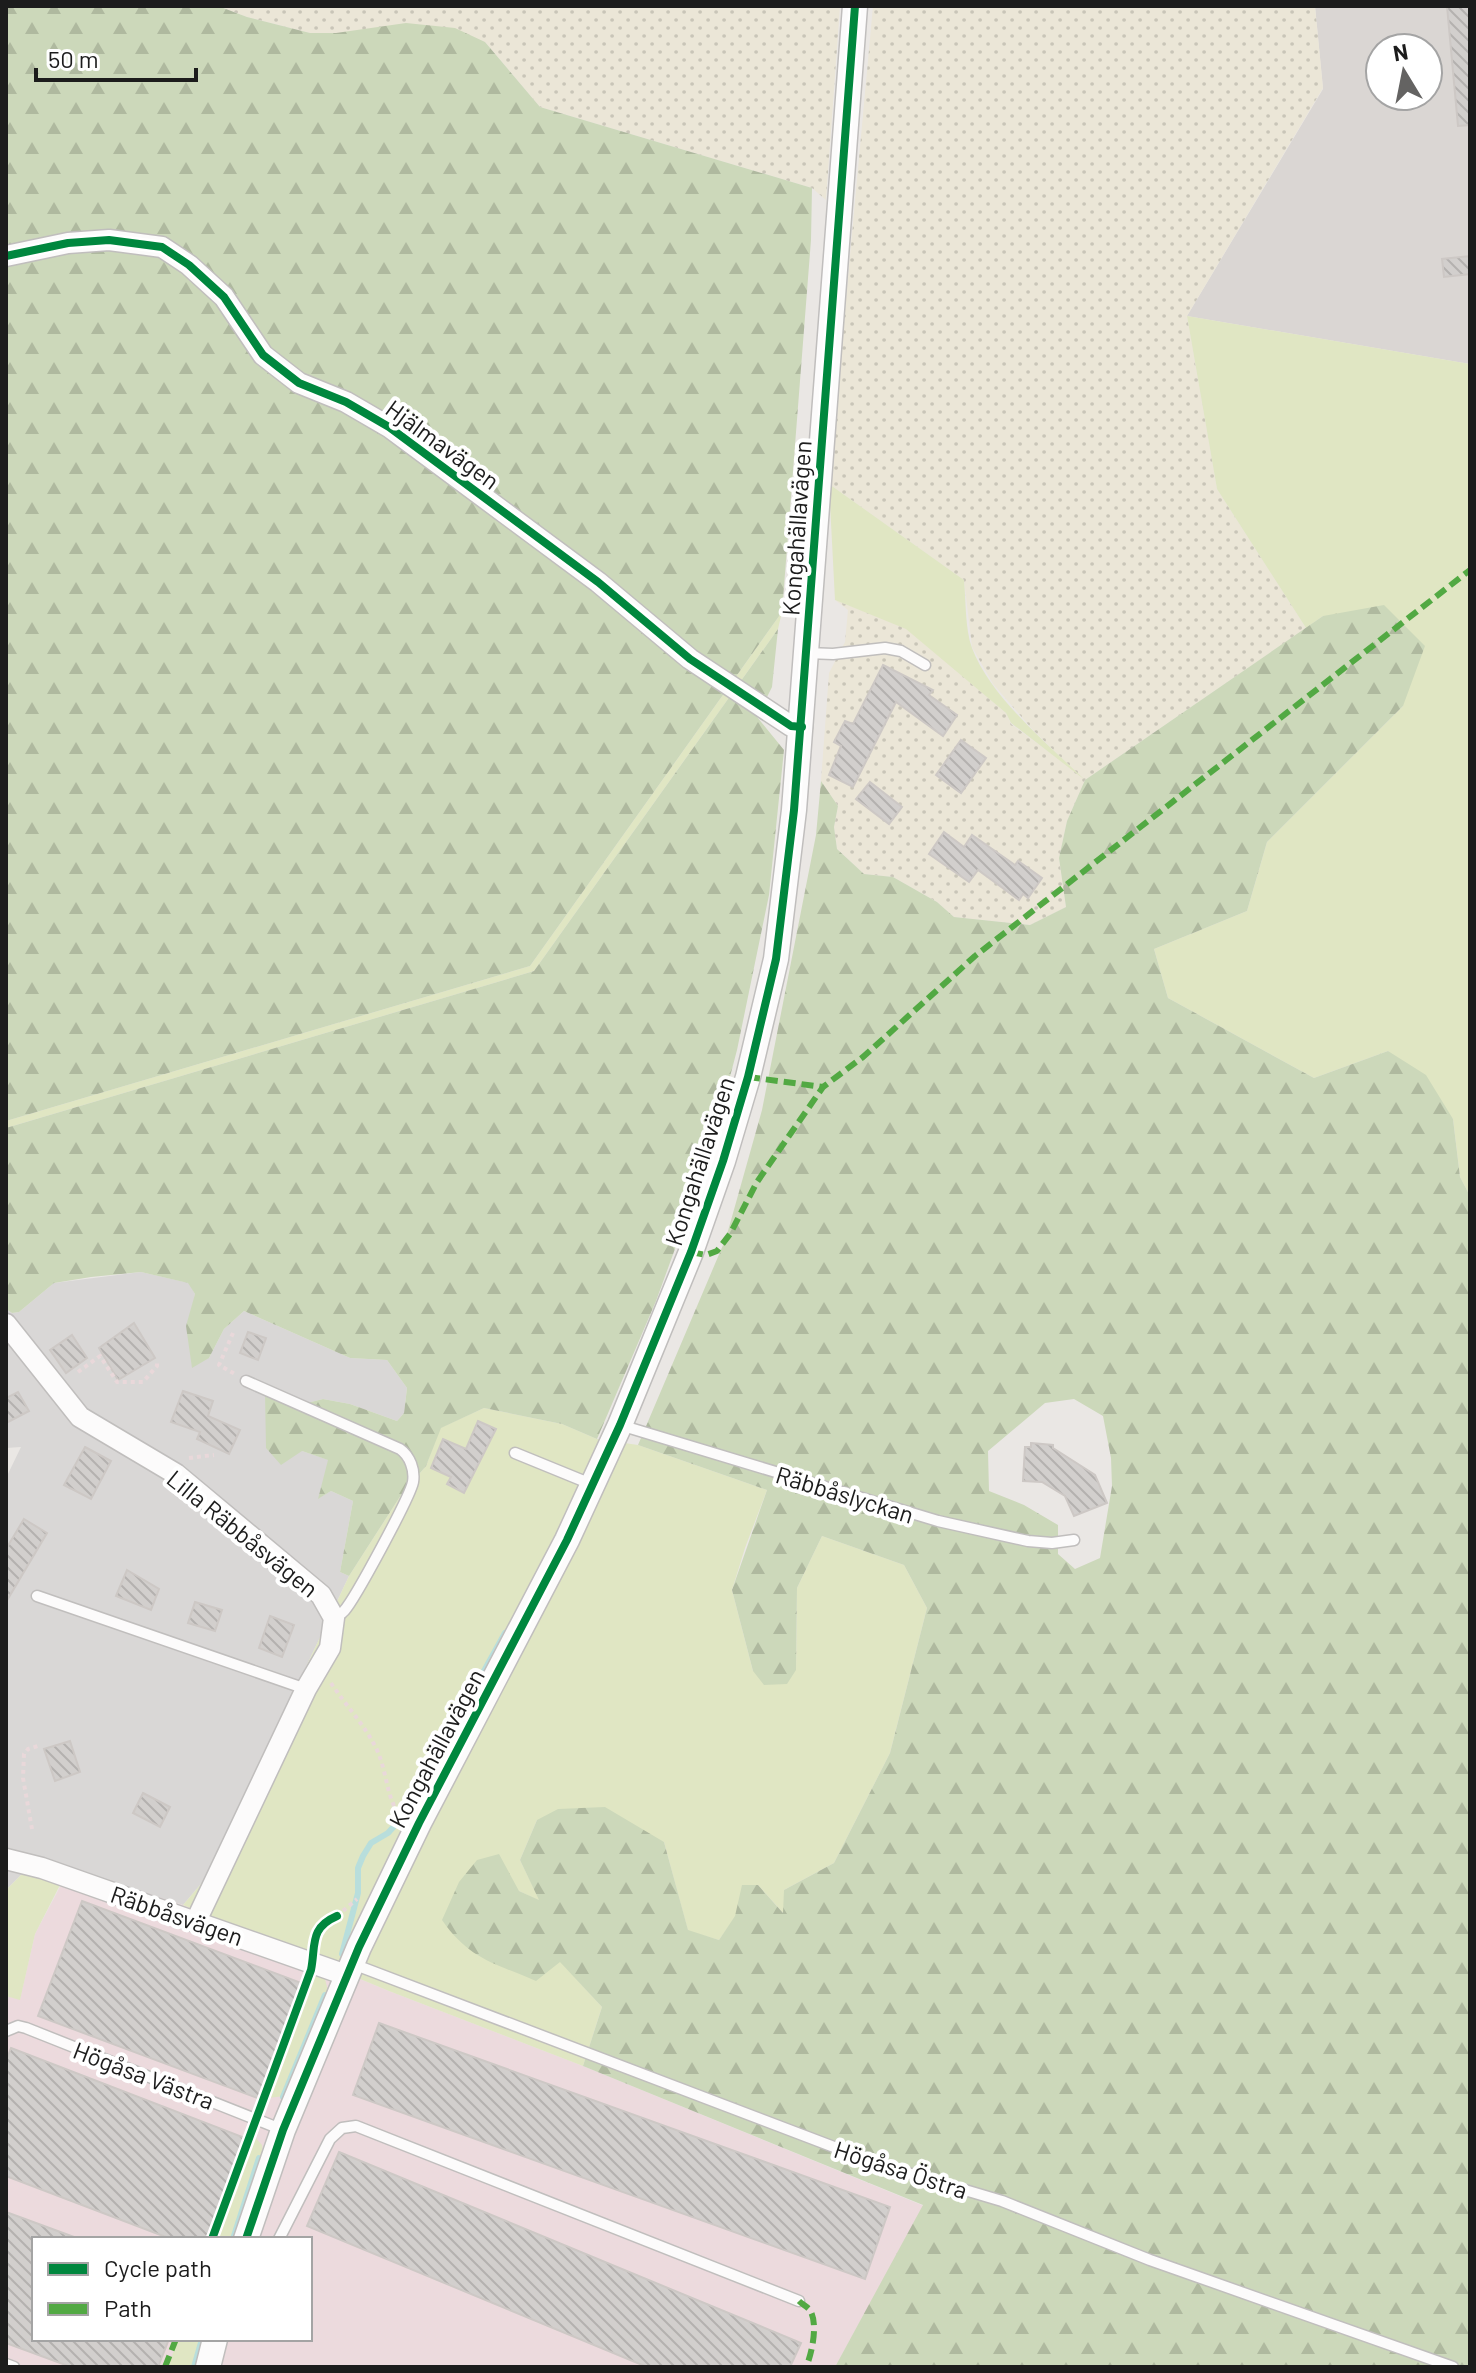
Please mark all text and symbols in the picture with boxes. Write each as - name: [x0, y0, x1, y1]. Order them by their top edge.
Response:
- scale bar: [36, 32, 196, 82]
- north arrow: [1364, 32, 1444, 112]
- text: N: [1391, 37, 1410, 65]
- text: 50 m: [48, 44, 99, 73]
- street label: Hjälmavägen: [381, 393, 505, 495]
- street label: Kongahällavägen: [775, 439, 817, 617]
- street label: Kongahällavägen: [658, 1073, 740, 1249]
- street label: Räbbåslyckan: [773, 1459, 917, 1529]
- street label: Lilla Räbbåsvägen: [162, 1463, 324, 1603]
- street label: Kongahällavägen: [382, 1664, 490, 1832]
- street label: Räbbåsvägen: [107, 1879, 247, 1951]
- street label: Högåsa Västra: [69, 2035, 219, 2115]
- street label: Högåsa Östra: [831, 2134, 971, 2204]
- legend: [32, 2237, 312, 2341]
- text: Cycle path: [104, 2253, 212, 2282]
- text: Path: [104, 2293, 152, 2322]

